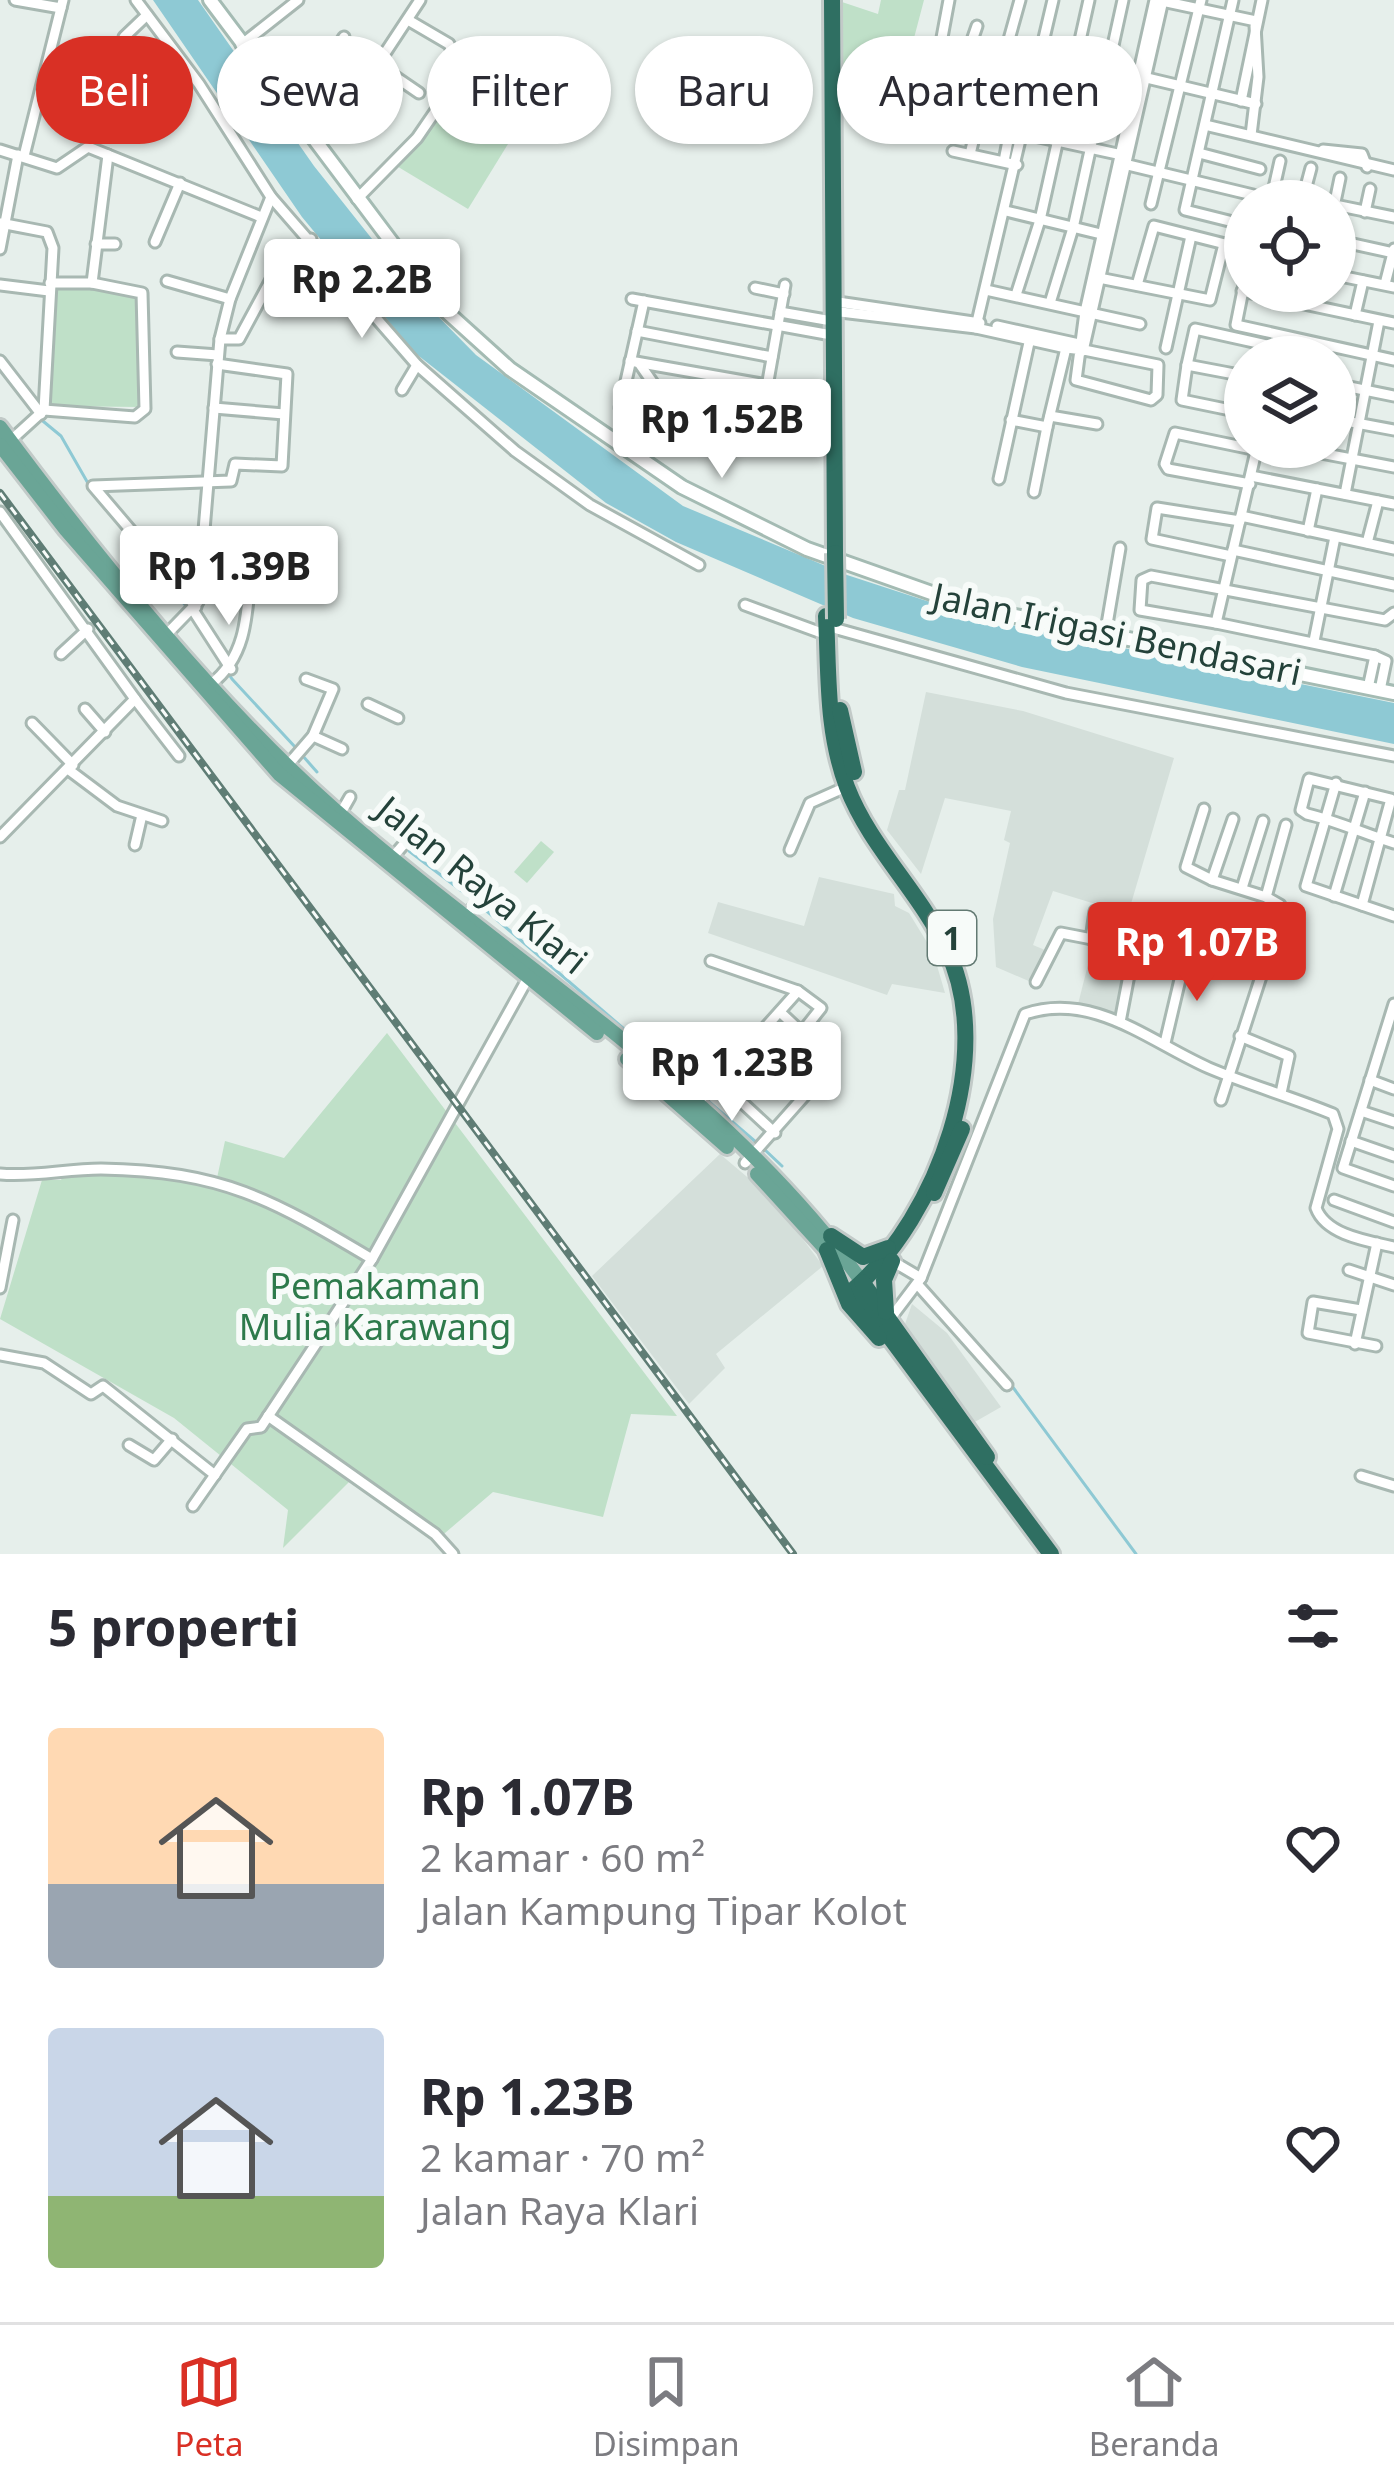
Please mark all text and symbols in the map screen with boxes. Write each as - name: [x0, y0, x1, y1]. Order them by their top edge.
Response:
- chip: Beli: [36, 36, 193, 144]
- chip: Sewa: [217, 36, 403, 144]
- chip: Filter: [427, 36, 611, 144]
- chip: Baru: [635, 36, 813, 144]
- chip: Apartemen: [837, 36, 1142, 144]
- map controls: [1224, 180, 1356, 468]
- button: locate: [1224, 180, 1356, 312]
- pin: Rp 2.2B: [251, 239, 473, 341]
- text: Rp 2.2B: [291, 251, 433, 304]
- button: layers: [1224, 336, 1356, 468]
- pin: Rp 1.52B: [598, 379, 846, 481]
- text: Rp 1.52B: [640, 391, 804, 444]
- pin: Rp 1.39B: [105, 526, 353, 628]
- text: Rp 1.39B: [147, 538, 311, 591]
- street label: Jalan Irigasi Bendasari: [925, 570, 1306, 697]
- street label: Jalan Raya Klari: [364, 783, 598, 985]
- pin: Rp 1.07B: [1073, 902, 1321, 1004]
- road number: 1: [928, 911, 976, 965]
- text: Rp 1.07B: [1115, 914, 1279, 967]
- pin: Rp 1.23B: [608, 1022, 856, 1124]
- text: Rp 1.23B: [650, 1034, 814, 1087]
- park label: Pemakaman Mulia Karawang: [239, 1261, 511, 1351]
- text: 5 properti: [48, 1591, 299, 1661]
- icon: filters: [1280, 1593, 1346, 1659]
- text: Rp 1.07B: [420, 1760, 635, 1830]
- icon: home: [144, 1776, 288, 1920]
- icon: heart: [1280, 1815, 1346, 1881]
- text: 2 kamar · 60 m²: [420, 1830, 705, 1883]
- text: Jalan Kampung Tipar Kolot: [420, 1883, 907, 1936]
- text: Rp 1.23B: [420, 2060, 635, 2130]
- icon: home: [144, 2076, 288, 2220]
- icon: heart: [1280, 2115, 1346, 2181]
- text: 2 kamar · 70 m²: [420, 2130, 705, 2183]
- text: Jalan Raya Klari: [420, 2183, 699, 2236]
- tab: Peta: [175, 2349, 244, 2466]
- tab: Disimpan: [593, 2349, 740, 2466]
- tab: Beranda: [1089, 2349, 1219, 2466]

